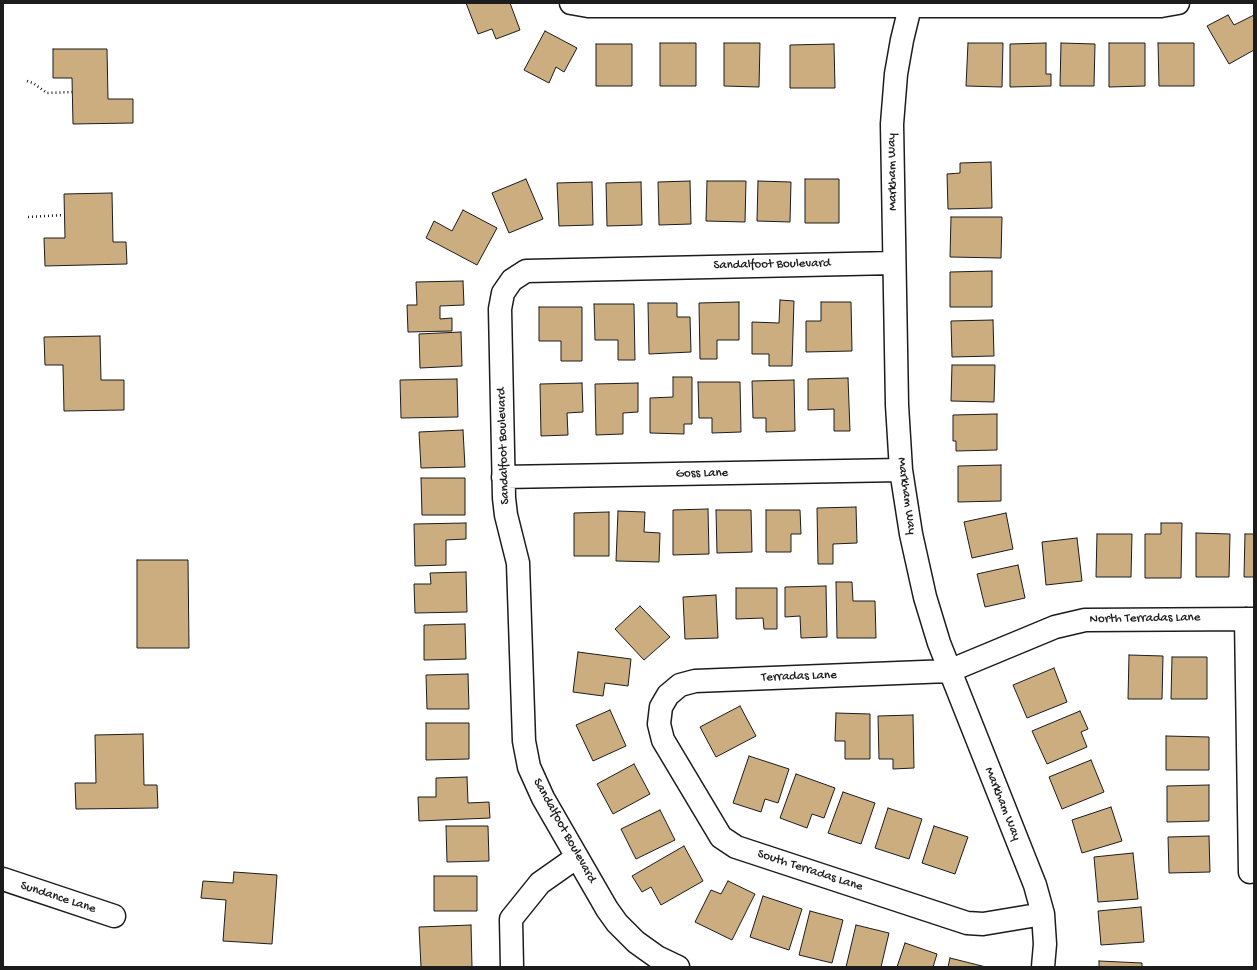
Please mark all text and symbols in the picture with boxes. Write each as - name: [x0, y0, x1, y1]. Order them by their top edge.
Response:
- street label: Markham Way: [885, 133, 901, 211]
- street label: Sandalfoot Boulevard: [713, 256, 831, 274]
- street label: Sandalfoot Boulevard: [494, 387, 514, 505]
- street label: Markham Way: [893, 456, 919, 536]
- street label: Goss Lane: [676, 466, 728, 482]
- street label: North Terradas Lane: [1089, 610, 1201, 628]
- street label: Terradas Lane: [761, 668, 837, 686]
- street label: Markham Way: [980, 765, 1024, 843]
- street label: Sandalfoot Boulevard: [529, 776, 599, 886]
- street label: South Terradas Lane: [755, 847, 865, 895]
- street label: Sundance Lane: [18, 878, 98, 918]

